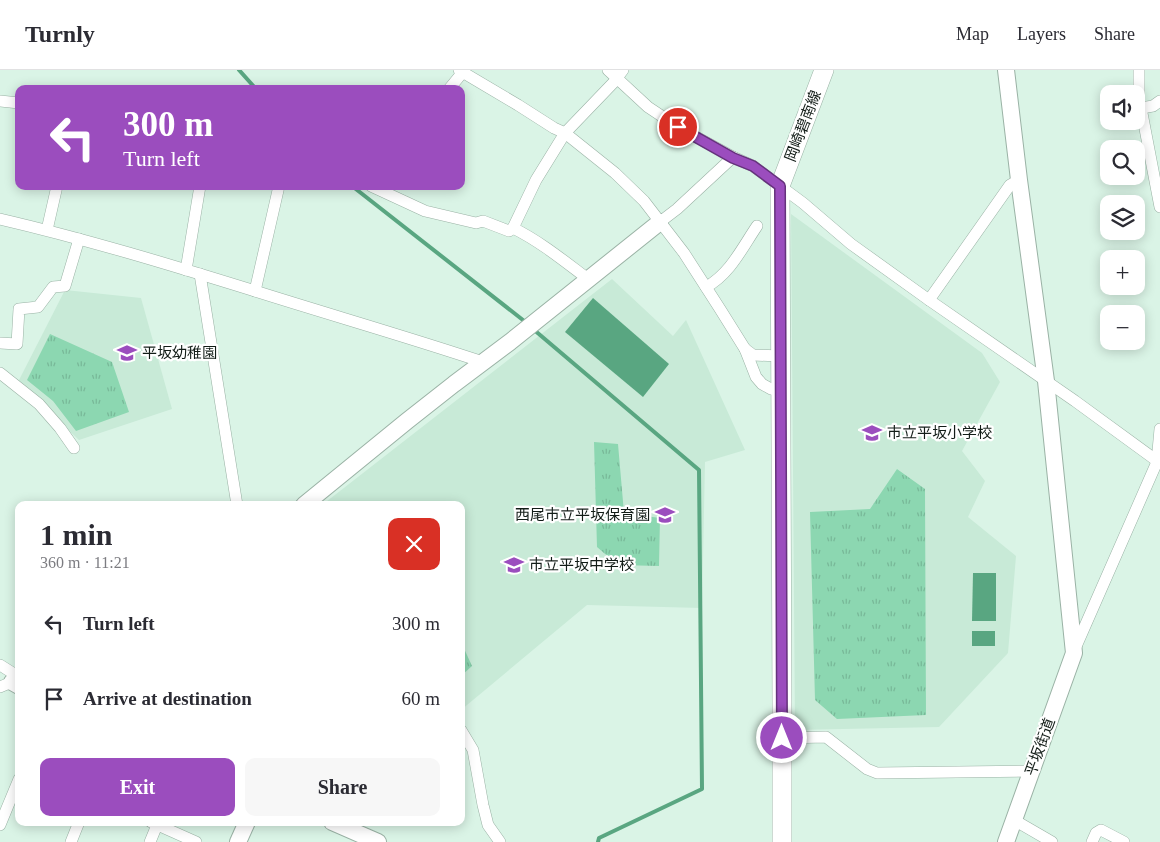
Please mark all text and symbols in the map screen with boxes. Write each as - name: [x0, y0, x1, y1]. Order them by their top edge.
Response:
- text: Turnly: [25, 21, 95, 47]
- text: Map: [956, 24, 989, 44]
- text: Layers: [1017, 24, 1066, 44]
- text: Share: [1094, 24, 1135, 44]
- map controls: [1100, 85, 1145, 350]
- button: sound: [1100, 85, 1145, 130]
- street label: 岡崎碧南線: [782, 88, 824, 164]
- icon: left: [40, 105, 105, 170]
- text: 300 m: [123, 105, 213, 144]
- pin: [657, 106, 699, 148]
- icon: arrive: [664, 113, 692, 141]
- button: search: [1100, 140, 1145, 185]
- text: Turn left: [123, 146, 200, 171]
- button: layers: [1100, 195, 1145, 240]
- button: +: [1100, 250, 1145, 295]
- button: −: [1100, 305, 1145, 350]
- school or university icon: 平坂幼稚園: [116, 342, 138, 364]
- place label: 平坂幼稚園: [142, 345, 217, 361]
- school or university icon: 市立平坂小学校: [861, 422, 883, 444]
- place label: 市立平坂小学校: [887, 425, 992, 441]
- school or university icon: 西尾市立平坂保育園: [654, 504, 676, 526]
- place label: 西尾市立平坂保育園: [515, 507, 650, 523]
- text: 1 min: [40, 518, 113, 551]
- button: close: [388, 518, 440, 570]
- text: 360 m · 11:21: [40, 554, 130, 571]
- school or university icon: 市立平坂中学校: [503, 554, 525, 576]
- place label: 市立平坂中学校: [529, 557, 634, 573]
- icon: left: [40, 610, 68, 638]
- text: Turn left: [83, 613, 155, 634]
- text: 300 m: [392, 613, 440, 634]
- icon: arrive: [40, 685, 68, 713]
- text: Arrive at destination: [83, 688, 252, 709]
- text: 60 m: [401, 688, 440, 709]
- position arrow: [755, 711, 807, 763]
- street label: 平坂街道: [1022, 716, 1058, 778]
- button: Exit: [40, 758, 235, 816]
- button: Share: [245, 758, 440, 816]

